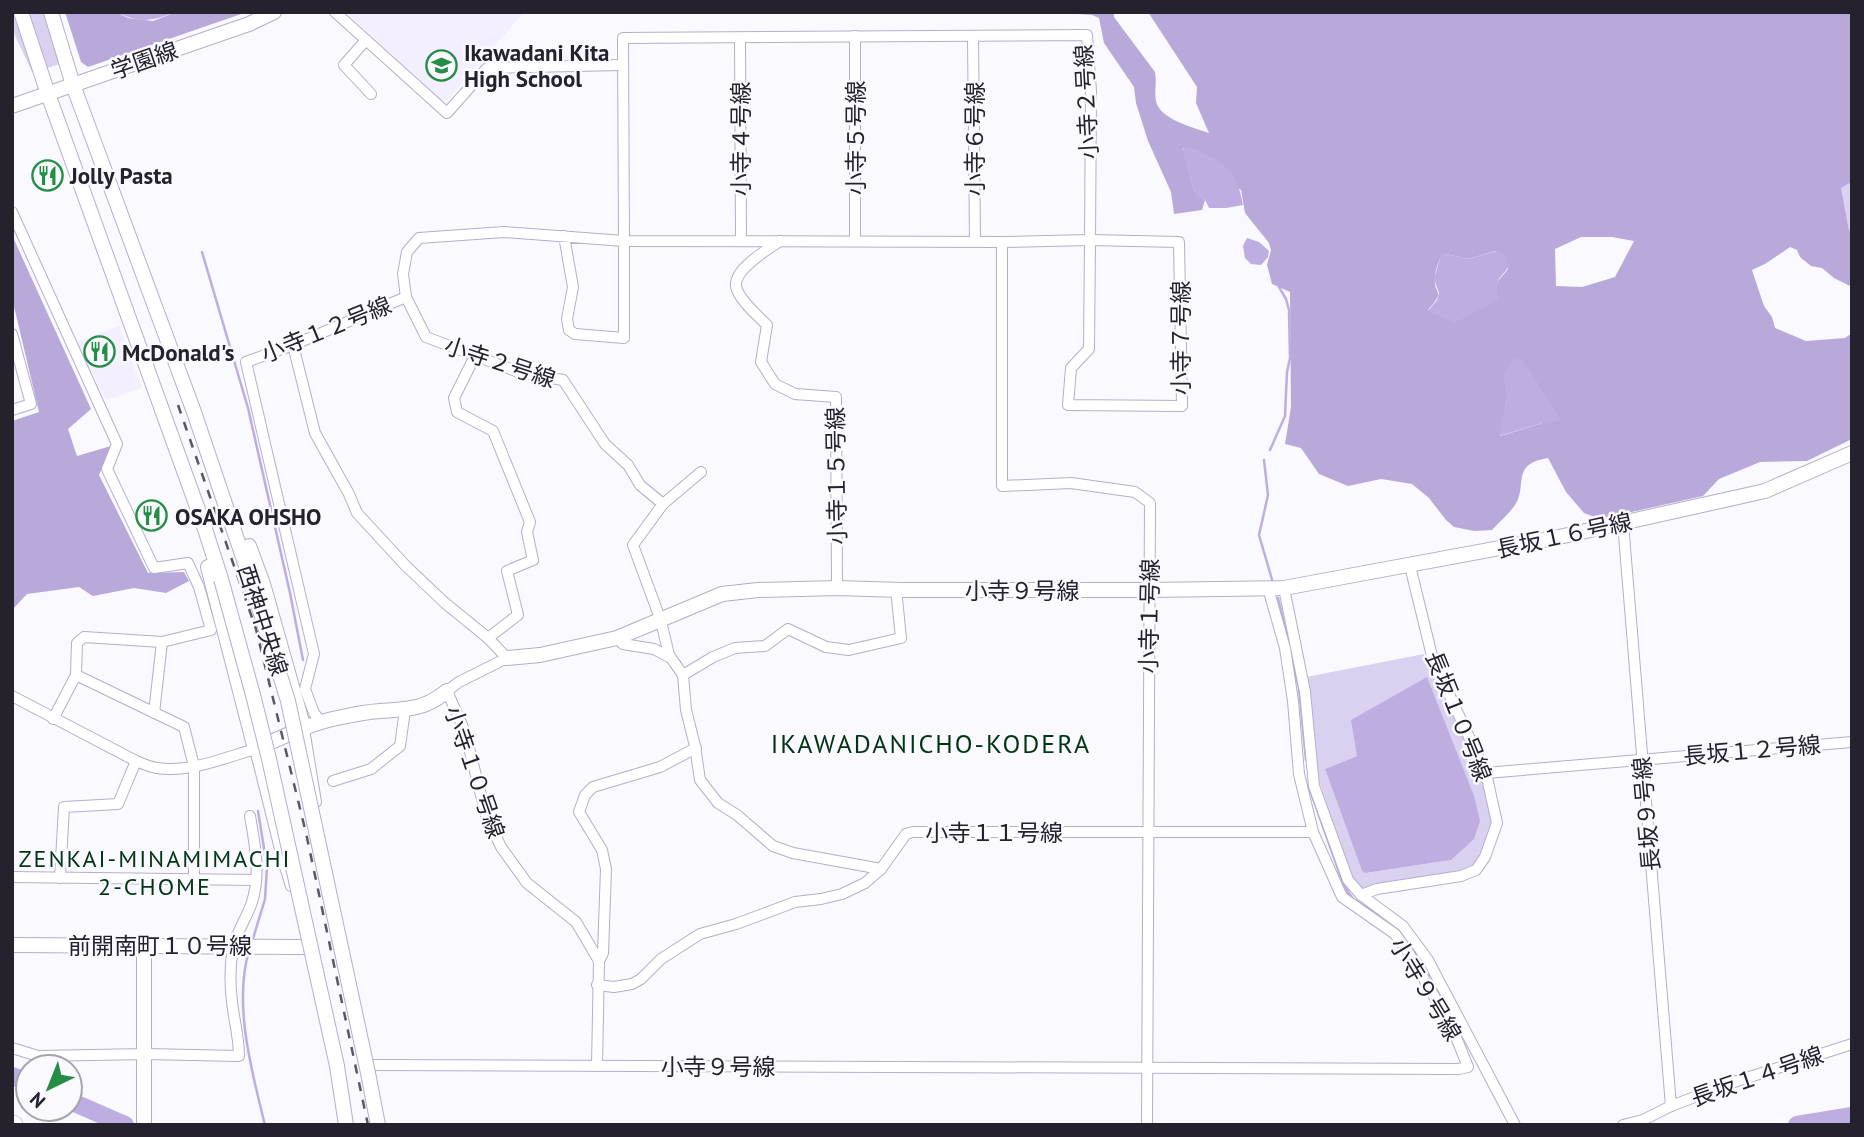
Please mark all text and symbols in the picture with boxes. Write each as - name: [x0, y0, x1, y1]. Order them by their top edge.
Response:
- street label: 学園線: [107, 35, 181, 85]
- place label: Ikawadani Kita High School: [464, 38, 609, 93]
- street label: 小寺２号線: [1069, 44, 1103, 160]
- school or university icon: Ikawadani Kita High School: [424, 48, 458, 82]
- street label: 小寺５号線: [841, 81, 870, 196]
- street label: 小寺４号線: [726, 82, 755, 197]
- street label: 小寺６号線: [960, 82, 989, 197]
- restaurant icon: Jolly Pasta: [30, 158, 64, 192]
- place label: Jolly Pasta: [69, 161, 173, 190]
- street label: 小寺７号線: [1166, 281, 1195, 396]
- street label: 小寺１２号線: [257, 290, 395, 368]
- street label: 小寺２号線: [441, 330, 559, 394]
- restaurant icon: McDonald's: [82, 335, 116, 369]
- place label: McDonald's: [122, 338, 235, 367]
- street label: 小寺１５号線: [820, 407, 852, 545]
- restaurant icon: OSAKA OHSHO: [135, 499, 169, 533]
- place label: OSAKA OHSHO: [175, 502, 321, 531]
- street label: 長坂１６号線: [1493, 506, 1635, 564]
- street label: 小寺１号線: [1133, 558, 1165, 674]
- street label: 西神中央線: [231, 561, 295, 679]
- street label: 小寺９号線: [965, 576, 1080, 605]
- street label: 長坂１０号線: [1420, 647, 1498, 785]
- street label: 小寺１０号線: [439, 702, 511, 842]
- district label: IKAWADANICHO-KODERA: [771, 727, 1091, 760]
- street label: 長坂１２号線: [1682, 730, 1822, 770]
- street label: 長坂９号線: [1627, 755, 1665, 873]
- street label: 小寺１１号線: [925, 818, 1063, 847]
- district label: ZENKAI-MINAMIMACHI 2-CHOME: [18, 843, 292, 902]
- street label: 前開南町１０号線: [68, 931, 252, 960]
- street label: 小寺９号線: [1384, 932, 1468, 1046]
- street label: 長坂１４号線: [1687, 1040, 1827, 1112]
- street label: 小寺９号線: [661, 1052, 776, 1081]
- north arrow: [14, 1053, 84, 1123]
- text: N: [25, 1087, 50, 1113]

